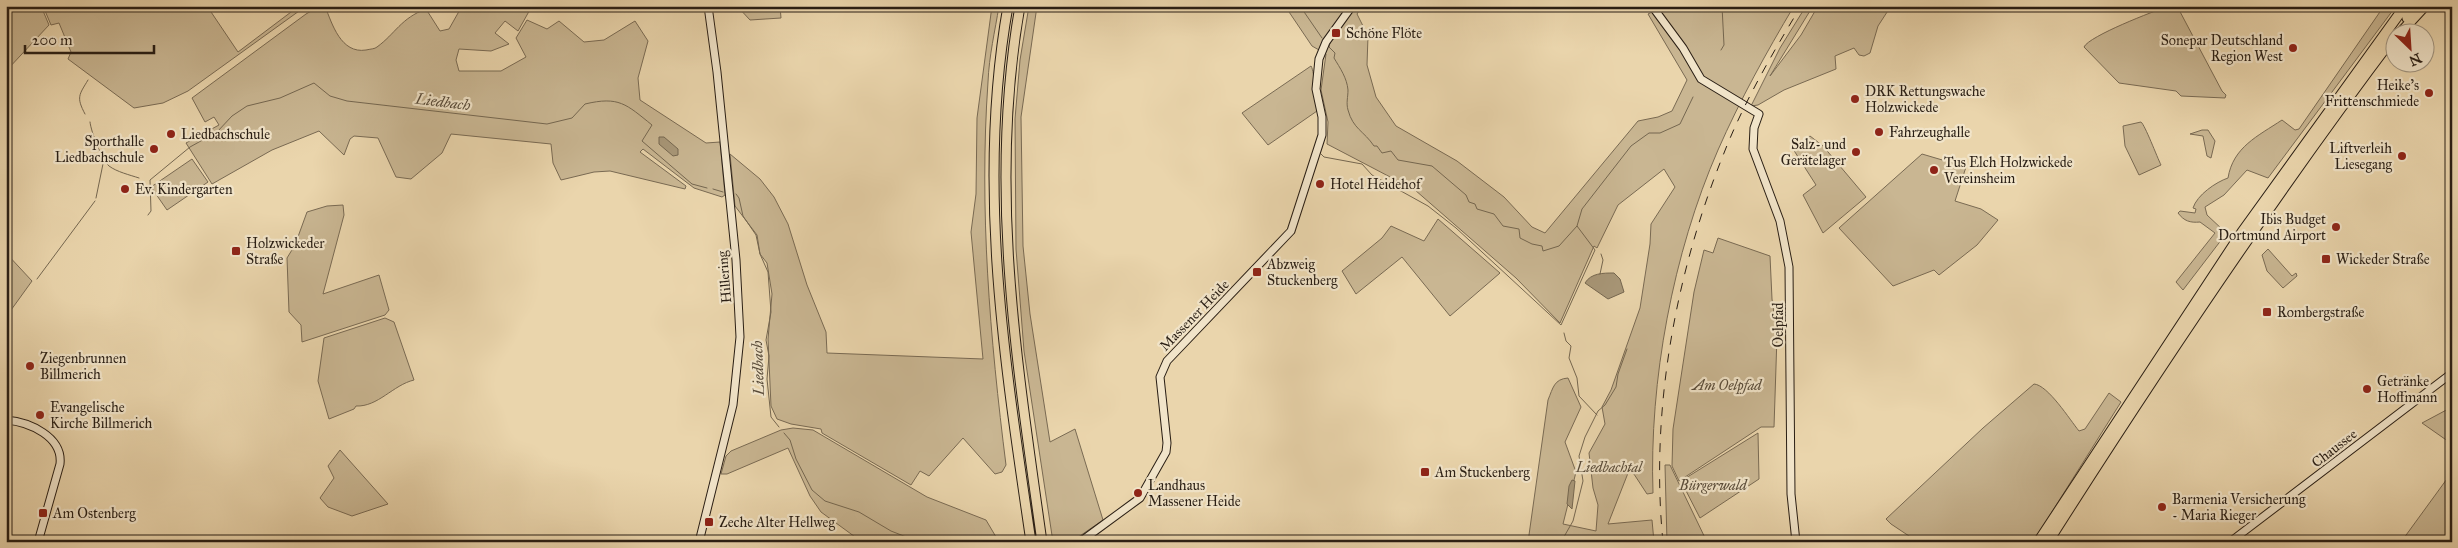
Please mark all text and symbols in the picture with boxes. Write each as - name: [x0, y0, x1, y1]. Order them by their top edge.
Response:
- scale bar: [25, 22, 154, 54]
- north arrow: [2386, 22, 2436, 72]
- place label: Schöne Flöte: [1346, 25, 1422, 42]
- marker: Schöne Flöte: [1330, 27, 1342, 39]
- text: 200 m: [32, 31, 73, 49]
- place label: Sonepar Deutschland Region West: [2161, 32, 2283, 65]
- marker: Sonepar Deutschland Region West: [2287, 42, 2299, 54]
- text: N: [2406, 49, 2424, 70]
- place label: Heike's Frittenschmiede: [2325, 77, 2419, 110]
- place label: DRK Rettungswache Holzwickede: [1865, 83, 1986, 116]
- marker: Heike's Frittenschmiede: [2423, 87, 2435, 99]
- water label: Liedbach: [414, 90, 472, 114]
- marker: DRK Rettungswache Holzwickede: [1849, 93, 1861, 105]
- place label: Fahrzeughalle: [1889, 124, 1970, 141]
- place label: Liedbachschule: [181, 126, 270, 143]
- marker: Fahrzeughalle: [1873, 126, 1885, 138]
- marker: Liedbachschule: [165, 128, 177, 140]
- place label: Sporthalle Liedbachschule: [55, 133, 144, 166]
- place label: Salz- und Gerätelager: [1781, 136, 1847, 169]
- place label: Liftverleih Liesegang: [2329, 140, 2392, 173]
- marker: Sporthalle Liedbachschule: [148, 143, 160, 155]
- marker: Salz- und Gerätelager: [1850, 146, 1862, 158]
- marker: Liftverleih Liesegang: [2396, 150, 2408, 162]
- place label: Tus Elch Holzwickede Vereinsheim: [1943, 154, 2073, 187]
- marker: Tus Elch Holzwickede Vereinsheim: [1928, 164, 1940, 176]
- place label: Hotel Heidehof: [1330, 176, 1423, 193]
- marker: Hotel Heidehof: [1314, 178, 1326, 190]
- place label: Ev. Kindergarten: [135, 181, 233, 198]
- marker: Ev. Kindergarten: [119, 183, 131, 195]
- place label: Ibis Budget Dortmund Airport: [2218, 211, 2326, 244]
- marker: Ibis Budget Dortmund Airport: [2330, 221, 2342, 233]
- place label: Holzwickeder Straße: [246, 235, 325, 268]
- marker: Holzwickeder Straße: [230, 245, 242, 257]
- street label: Hillering: [714, 250, 735, 304]
- place label: Wickeder Straße: [2336, 251, 2430, 268]
- marker: Wickeder Straße: [2320, 253, 2332, 265]
- place label: Abzweig Stuckenberg: [1266, 256, 1338, 289]
- marker: Abzweig Stuckenberg: [1251, 266, 1263, 278]
- street label: Massener Heide: [1156, 276, 1233, 355]
- street label: Oelpfad: [1770, 303, 1787, 347]
- place label: Rombergstraße: [2277, 304, 2364, 321]
- marker: Rombergstraße: [2261, 306, 2273, 318]
- water label: Liedbach: [748, 340, 768, 397]
- place label: Ziegenbrunnen Billmerich: [40, 350, 127, 383]
- marker: Ziegenbrunnen Billmerich: [24, 360, 36, 372]
- place label: Getränke Hoffmann: [2377, 373, 2438, 406]
- park label: Am Oelpfad: [1690, 377, 1763, 395]
- marker: Getränke Hoffmann: [2361, 383, 2373, 395]
- place label: Evangelische Kirche Billmerich: [50, 399, 153, 432]
- marker: Evangelische Kirche Billmerich: [34, 409, 46, 421]
- street label: Chaussee: [2308, 425, 2360, 471]
- park label: Liedbachtal: [1575, 459, 1643, 476]
- place label: Am Stuckenberg: [1434, 464, 1530, 481]
- marker: Am Stuckenberg: [1419, 466, 1431, 478]
- place label: Landhaus Massener Heide: [1148, 477, 1241, 510]
- park label: Bürgerwald: [1678, 477, 1748, 494]
- marker: Landhaus Massener Heide: [1132, 487, 1144, 499]
- place label: Barmenia Versicherung - Maria Rieger: [2172, 491, 2306, 524]
- marker: Barmenia Versicherung - Maria Rieger: [2156, 501, 2168, 513]
- place label: Am Ostenberg: [52, 505, 136, 522]
- marker: Am Ostenberg: [37, 507, 49, 519]
- place label: Zeche Alter Hellweg: [719, 514, 835, 531]
- marker: Zeche Alter Hellweg: [703, 516, 715, 528]

